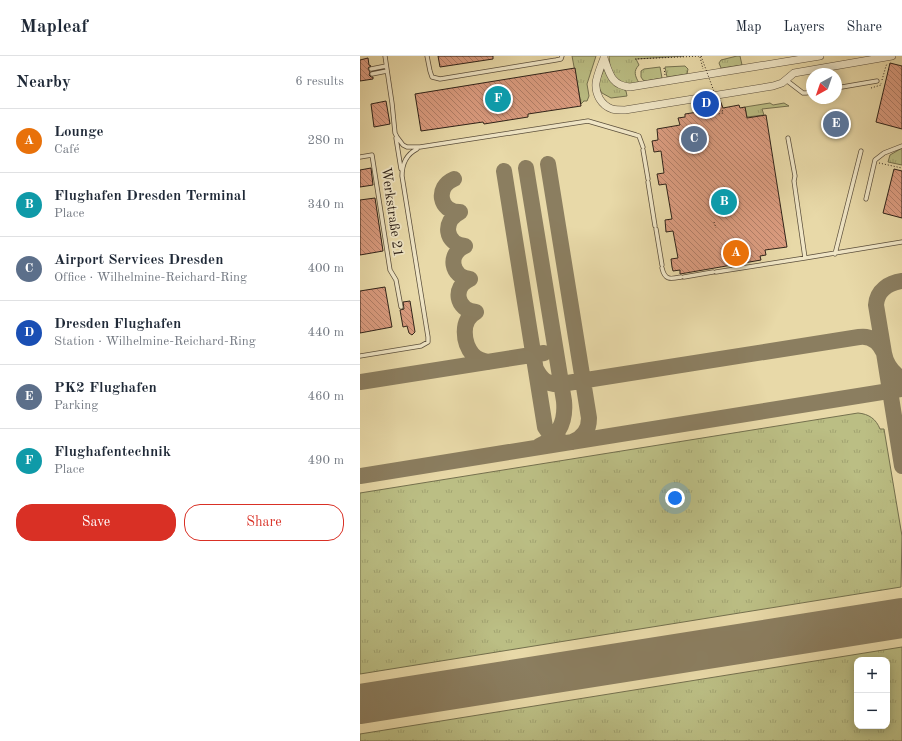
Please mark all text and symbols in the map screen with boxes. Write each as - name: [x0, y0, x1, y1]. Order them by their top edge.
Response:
- text: Mapleaf: [20, 18, 88, 37]
- text: Map: [736, 20, 762, 34]
- text: Layers: [784, 20, 825, 34]
- text: Share: [847, 20, 882, 34]
- north arrow: [806, 68, 842, 104]
- text: Nearby: [16, 74, 71, 91]
- text: 6 results: [295, 75, 344, 88]
- pin: F: [485, 84, 511, 114]
- pin: D: [693, 89, 719, 119]
- pin: E: [823, 109, 849, 139]
- pin: C: [681, 124, 707, 154]
- text: Lounge: [54, 125, 104, 140]
- text: A: [24, 134, 34, 147]
- text: 280 m: [307, 134, 344, 147]
- text: Café: [54, 143, 79, 156]
- street label: Werkstraße 21: [379, 166, 405, 258]
- pin: B: [711, 187, 737, 217]
- text: Flughafen Dresden Terminal: [54, 189, 246, 204]
- text: B: [24, 198, 34, 211]
- text: 340 m: [307, 198, 344, 211]
- text: Place: [54, 207, 84, 220]
- pin: A: [723, 238, 749, 268]
- text: Airport Services Dresden: [54, 253, 224, 268]
- text: C: [25, 262, 33, 275]
- text: 400 m: [307, 262, 344, 275]
- text: Office · Wilhelmine-Reichard-Ring: [54, 271, 247, 284]
- text: Dresden Flughafen: [54, 317, 181, 332]
- text: D: [24, 326, 34, 339]
- text: 440 m: [307, 326, 344, 339]
- text: Station · Wilhelmine-Reichard-Ring: [54, 335, 256, 348]
- text: PK2 Flughafen: [54, 381, 157, 396]
- text: E: [25, 390, 33, 403]
- text: 460 m: [307, 390, 344, 403]
- text: Parking: [54, 399, 98, 412]
- text: Flughafentechnik: [54, 445, 171, 460]
- text: F: [25, 454, 33, 467]
- text: 490 m: [307, 454, 344, 467]
- text: Place: [54, 463, 84, 476]
- your location: [665, 488, 685, 508]
- button: Save: [16, 504, 176, 541]
- button: Share: [184, 504, 344, 541]
- map controls: [854, 657, 890, 729]
- button: +: [854, 657, 890, 693]
- button: −: [854, 693, 890, 729]

